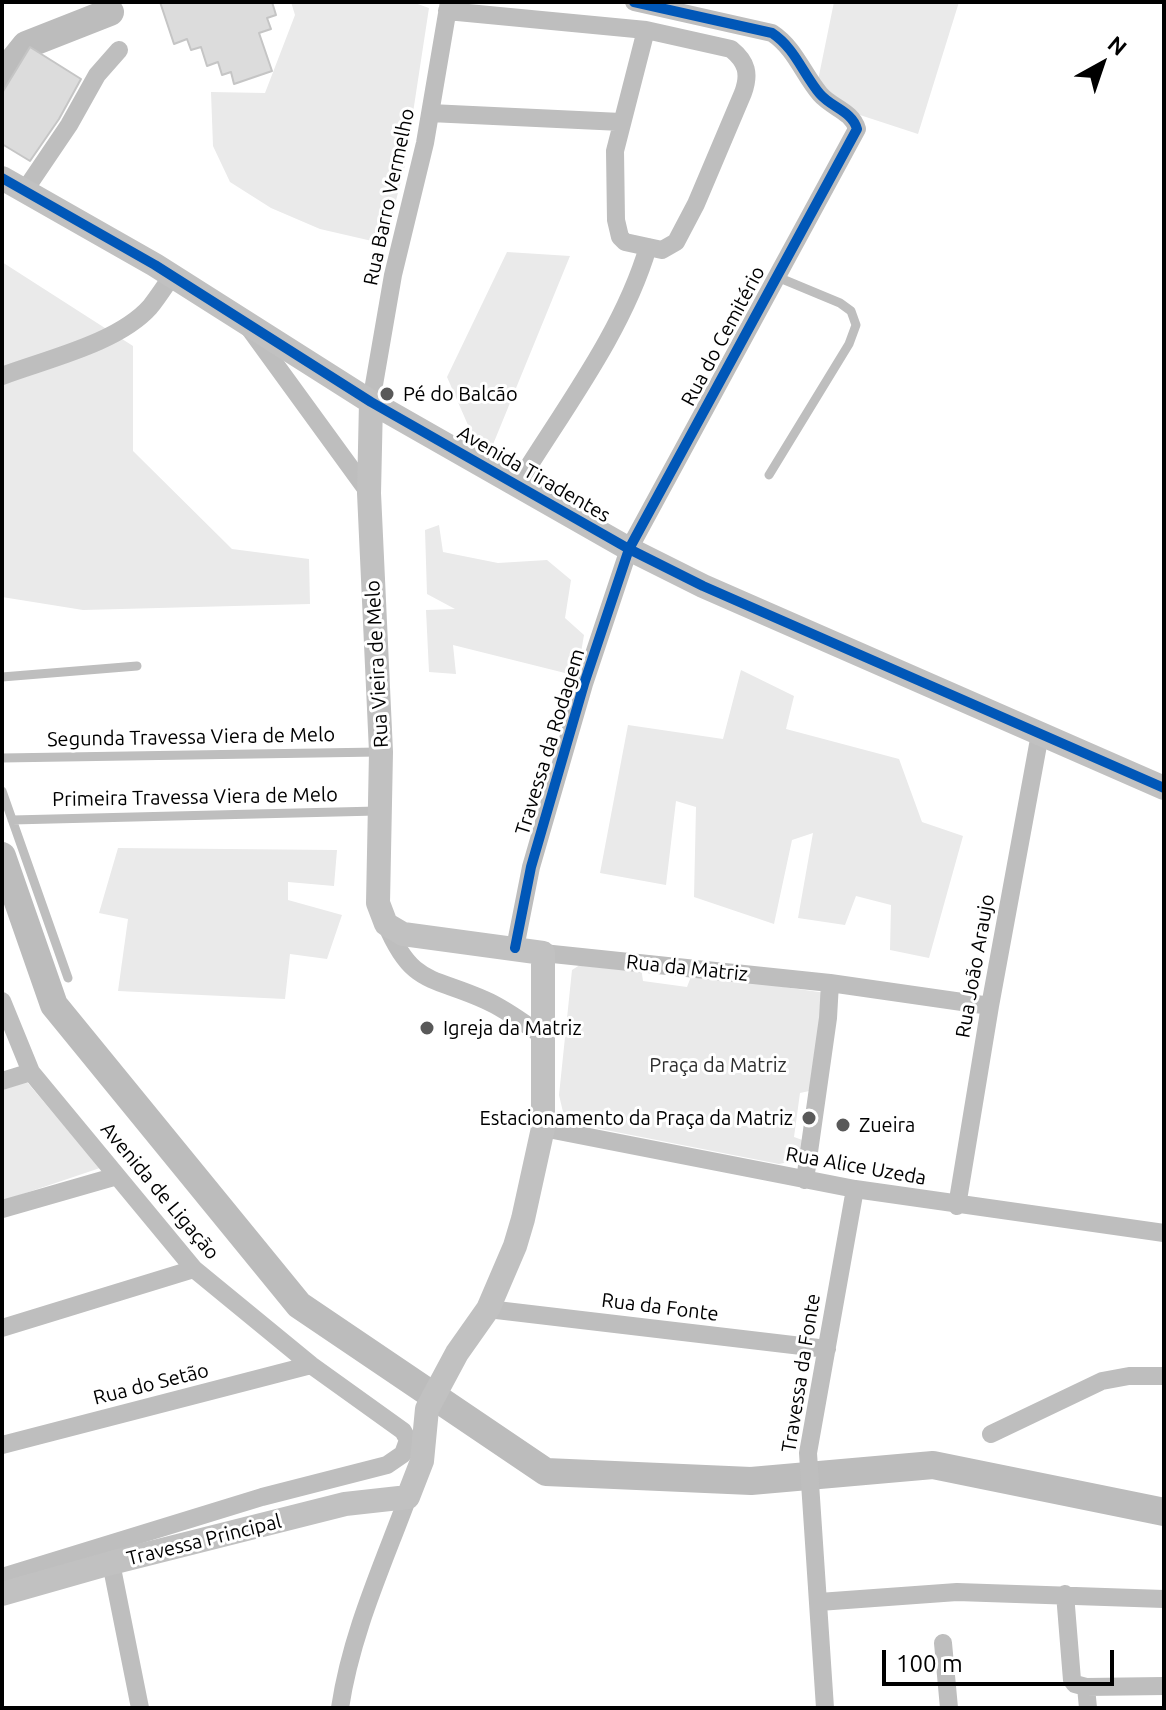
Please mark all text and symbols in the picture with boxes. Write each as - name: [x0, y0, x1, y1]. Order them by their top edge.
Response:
- north arrow: [1062, 24, 1142, 104]
- text: N: [1103, 30, 1132, 60]
- street label: Rua Barro Vermelho: [359, 106, 419, 288]
- street label: Rua do Cemitério: [676, 262, 770, 410]
- place label: Pé do Balcão: [403, 382, 518, 406]
- marker: Pé do Balcão: [378, 385, 396, 403]
- street label: Avenida Tiradentes: [453, 421, 615, 527]
- street label: Rua Vieira de Melo: [361, 580, 393, 748]
- street label: Travessa da Rodagem: [510, 646, 590, 838]
- street label: Segunda Travessa Viera de Melo: [47, 722, 335, 752]
- street label: Primeira Travessa Viera de Melo: [52, 783, 338, 811]
- street label: Rua João Araujo: [951, 892, 999, 1040]
- street label: Rua da Matriz: [625, 950, 749, 986]
- place label: Igreja da Matriz: [443, 1016, 582, 1040]
- marker: Igreja da Matriz: [418, 1019, 436, 1037]
- park label: Praça da Matriz: [649, 1053, 787, 1077]
- place label: Estacionamento da Praça da Matriz: [479, 1106, 793, 1130]
- marker: Estacionamento da Praça da Matriz: [800, 1109, 818, 1127]
- place label: Zueira: [859, 1113, 915, 1137]
- marker: Zueira: [834, 1116, 852, 1134]
- street label: Avenida de Ligação: [96, 1118, 224, 1264]
- street label: Rua Alice Uzeda: [784, 1142, 928, 1190]
- street label: Rua da Fonte: [600, 1288, 720, 1326]
- street label: Travessa da Fonte: [777, 1292, 825, 1454]
- street label: Rua do Setão: [91, 1358, 211, 1410]
- street label: Travessa Principal: [124, 1509, 284, 1571]
- scale bar: [886, 1634, 1118, 1684]
- text: 100 m: [896, 1650, 963, 1677]

